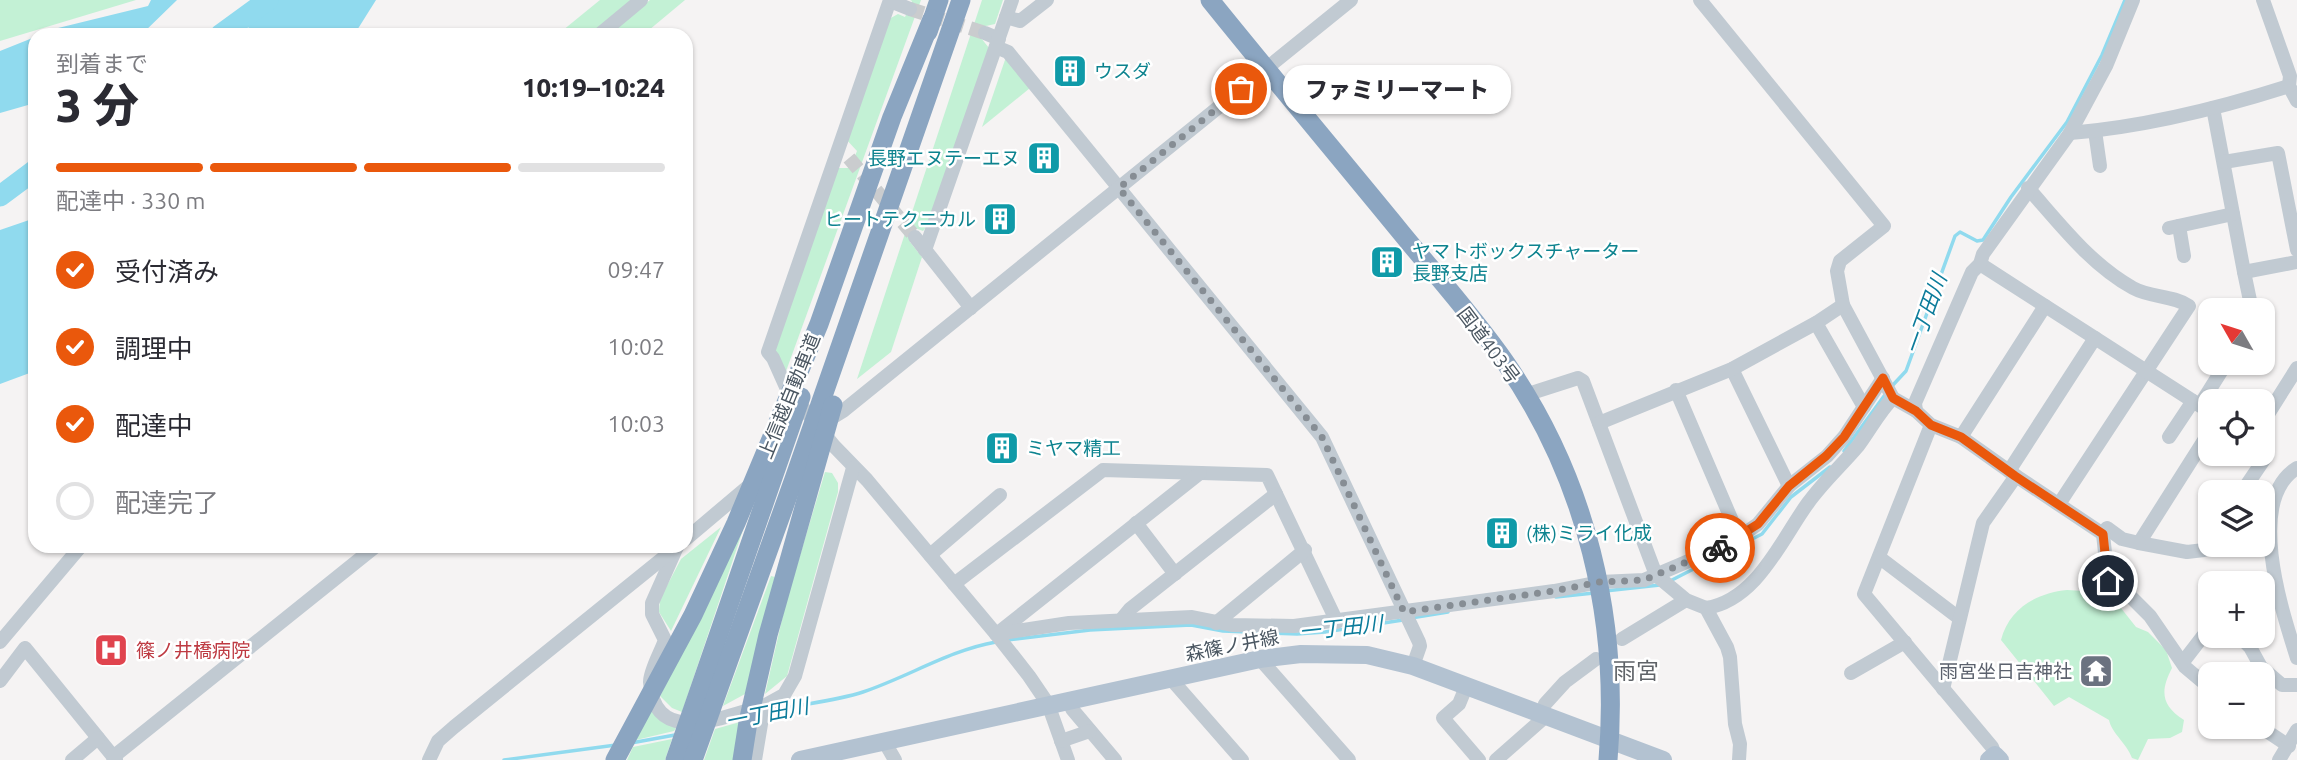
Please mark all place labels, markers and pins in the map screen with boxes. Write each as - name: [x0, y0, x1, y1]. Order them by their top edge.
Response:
- building icon: ウスダ: [1051, 52, 1089, 90]
- pin: [1211, 59, 1271, 119]
- place label: ウスダ: [1094, 60, 1151, 82]
- callout: ファミリーマート: [1283, 64, 1510, 114]
- building icon: 長野エヌテーエヌ: [1025, 139, 1063, 177]
- place label: 長野エヌテーエヌ: [868, 147, 1020, 169]
- building icon: ヒートテクニカル: [981, 200, 1019, 238]
- place label: ヒートテクニカル: [824, 208, 976, 230]
- place label: ヤマトボックスチャーター 長野支店: [1412, 240, 1639, 284]
- building icon: ヤマトボックスチャーター 長野支店: [1368, 243, 1406, 281]
- building icon: ミヤマ精工: [983, 429, 1021, 467]
- place label: ミヤマ精工: [1026, 437, 1121, 459]
- building icon: (株)ミライ化成: [1483, 514, 1521, 552]
- place label: (株)ミライ化成: [1526, 522, 1652, 544]
- pin: [2078, 551, 2138, 611]
- hospital icon: 篠ノ井橋病院: [92, 631, 130, 669]
- place label: 篠ノ井橋病院: [136, 639, 250, 661]
- temple icon: 雨宮坐日吉神社: [2077, 652, 2115, 690]
- place label: 雨宮坐日吉神社: [1939, 660, 2072, 682]

